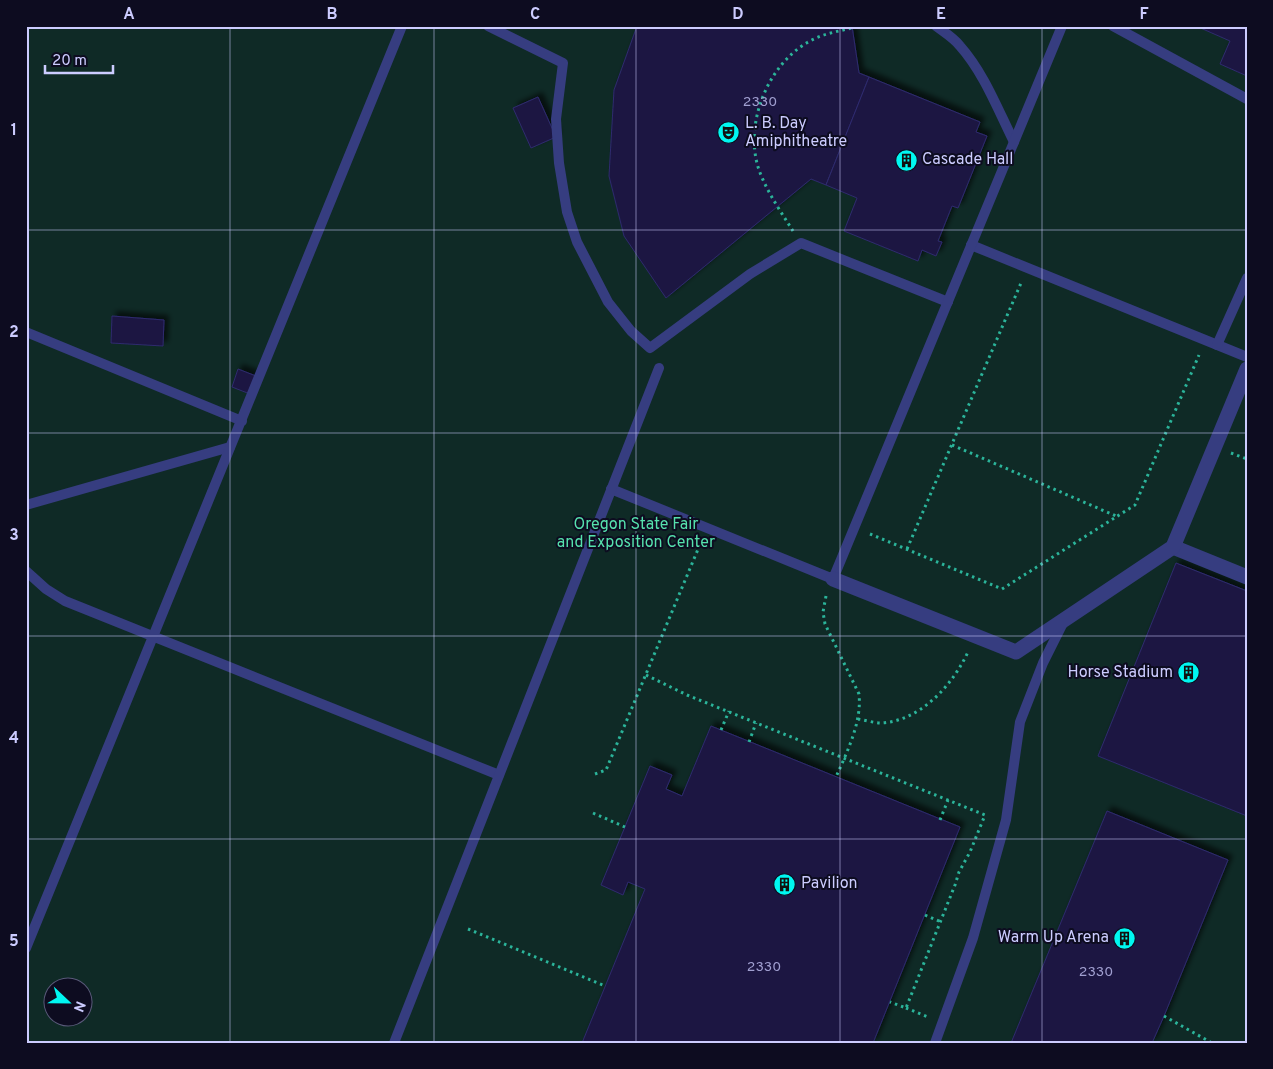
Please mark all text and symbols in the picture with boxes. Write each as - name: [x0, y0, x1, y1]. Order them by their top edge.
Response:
- text: A: [123, 5, 135, 25]
- text: B: [326, 5, 338, 25]
- text: C: [530, 5, 540, 25]
- text: D: [732, 5, 744, 25]
- text: E: [936, 5, 946, 25]
- text: F: [1139, 5, 1149, 25]
- scale bar: [45, 42, 112, 74]
- text: 20 m: [52, 52, 87, 71]
- house number: 2330: [743, 94, 777, 111]
- place label: L. B. Day Amiphitheatre: [745, 114, 847, 152]
- text: 1: [11, 121, 17, 141]
- theatre icon: L. B. Day Amiphitheatre: [717, 121, 741, 145]
- building icon: Cascade Hall: [894, 148, 918, 172]
- place label: Cascade Hall: [922, 150, 1014, 170]
- text: 2: [9, 323, 19, 343]
- park label: Oregon State Fair and Exposition Center: [557, 515, 715, 553]
- text: 3: [9, 526, 19, 546]
- building icon: Horse Stadium: [1177, 661, 1201, 685]
- place label: Horse Stadium: [1067, 663, 1173, 683]
- text: 4: [9, 729, 19, 749]
- building icon: Pavilion: [773, 872, 797, 896]
- place label: Pavilion: [801, 874, 858, 894]
- building icon: Warm Up Arena: [1113, 926, 1137, 950]
- place label: Warm Up Arena: [998, 928, 1109, 948]
- text: 5: [9, 932, 19, 952]
- house number: 2330: [747, 959, 781, 976]
- house number: 2330: [1079, 964, 1113, 981]
- north arrow: [42, 976, 92, 1026]
- text: N: [69, 998, 88, 1014]

